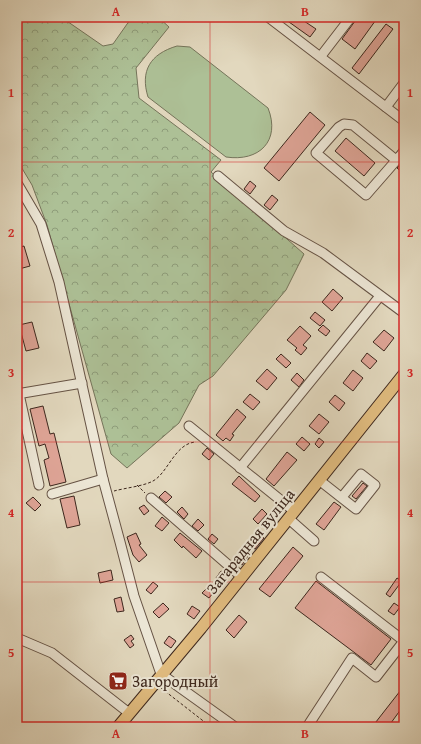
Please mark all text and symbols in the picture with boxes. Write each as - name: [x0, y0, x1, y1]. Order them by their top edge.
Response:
- text: A: [112, 2, 121, 21]
- text: B: [301, 2, 309, 21]
- text: 1: [8, 83, 14, 102]
- text: 1: [407, 83, 413, 102]
- text: 2: [8, 223, 15, 242]
- text: 2: [407, 223, 414, 242]
- text: 3: [8, 363, 14, 382]
- text: 3: [407, 363, 413, 382]
- street label: Загарадная вуліца: [200, 483, 300, 599]
- text: 4: [8, 503, 15, 522]
- text: 4: [407, 503, 414, 522]
- text: 5: [8, 643, 15, 662]
- text: 5: [407, 643, 414, 662]
- place label: Загородный: [132, 669, 219, 693]
- supermarket icon: Загородный: [107, 670, 129, 692]
- text: A: [112, 724, 121, 743]
- text: B: [301, 724, 309, 743]

